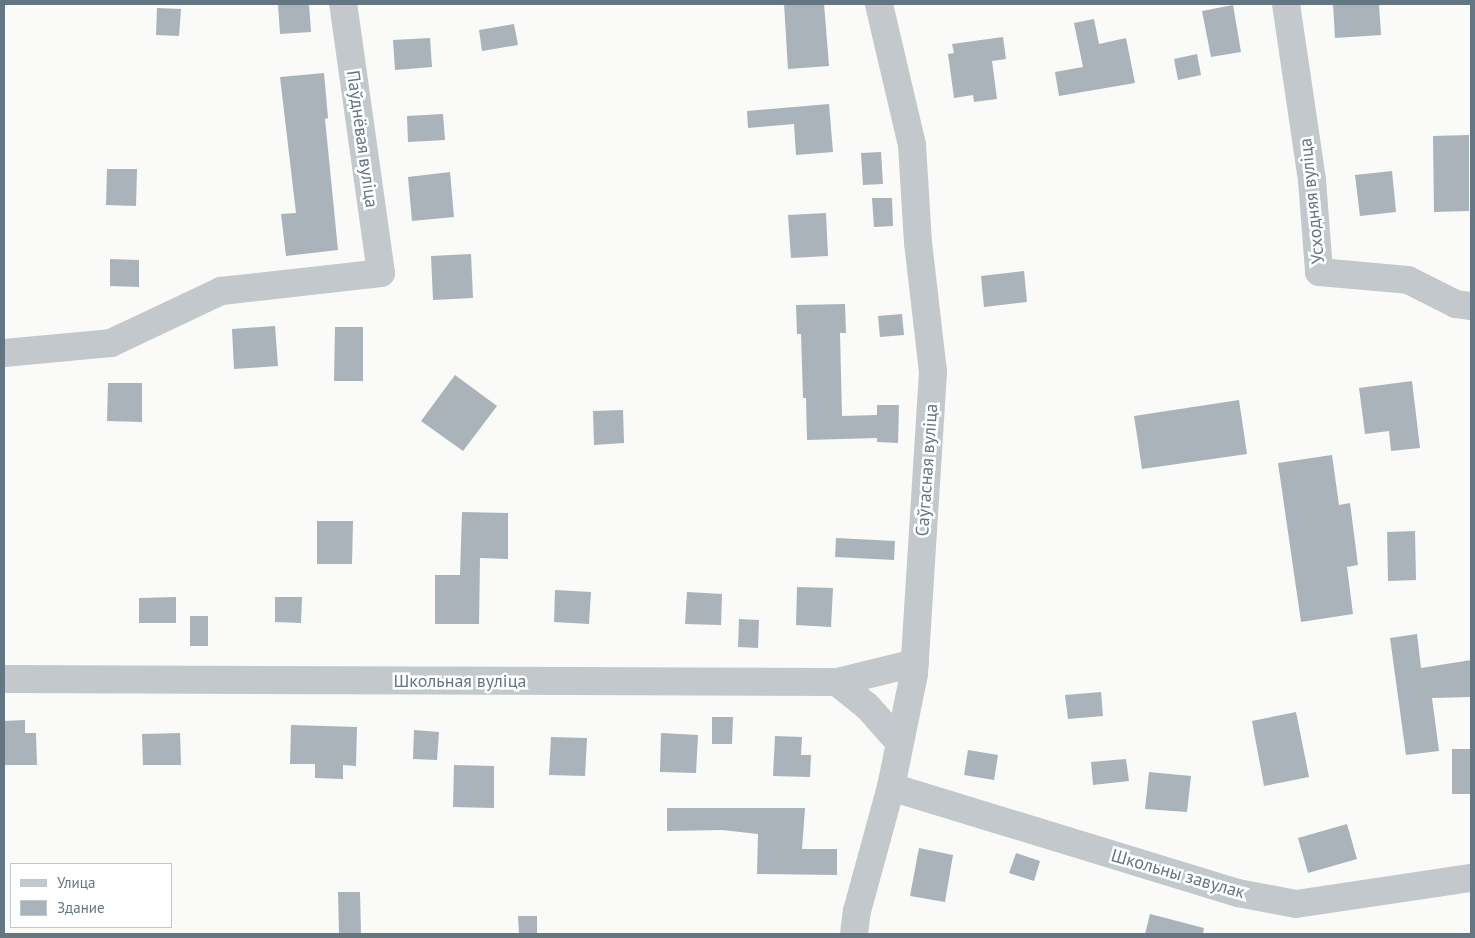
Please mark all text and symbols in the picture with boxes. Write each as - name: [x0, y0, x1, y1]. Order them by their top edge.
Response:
- street label: Паўднёвая вуліца: [342, 69, 382, 209]
- street label: Усходняя вуліца: [1295, 137, 1329, 265]
- street label: Саўгасная вуліца: [912, 403, 942, 537]
- street label: Школьная вуліца: [394, 670, 526, 692]
- street label: Школьны завулак: [1109, 845, 1247, 903]
- legend: [10, 863, 172, 928]
- text: Улица: [57, 873, 95, 892]
- text: Здание: [57, 898, 105, 917]

